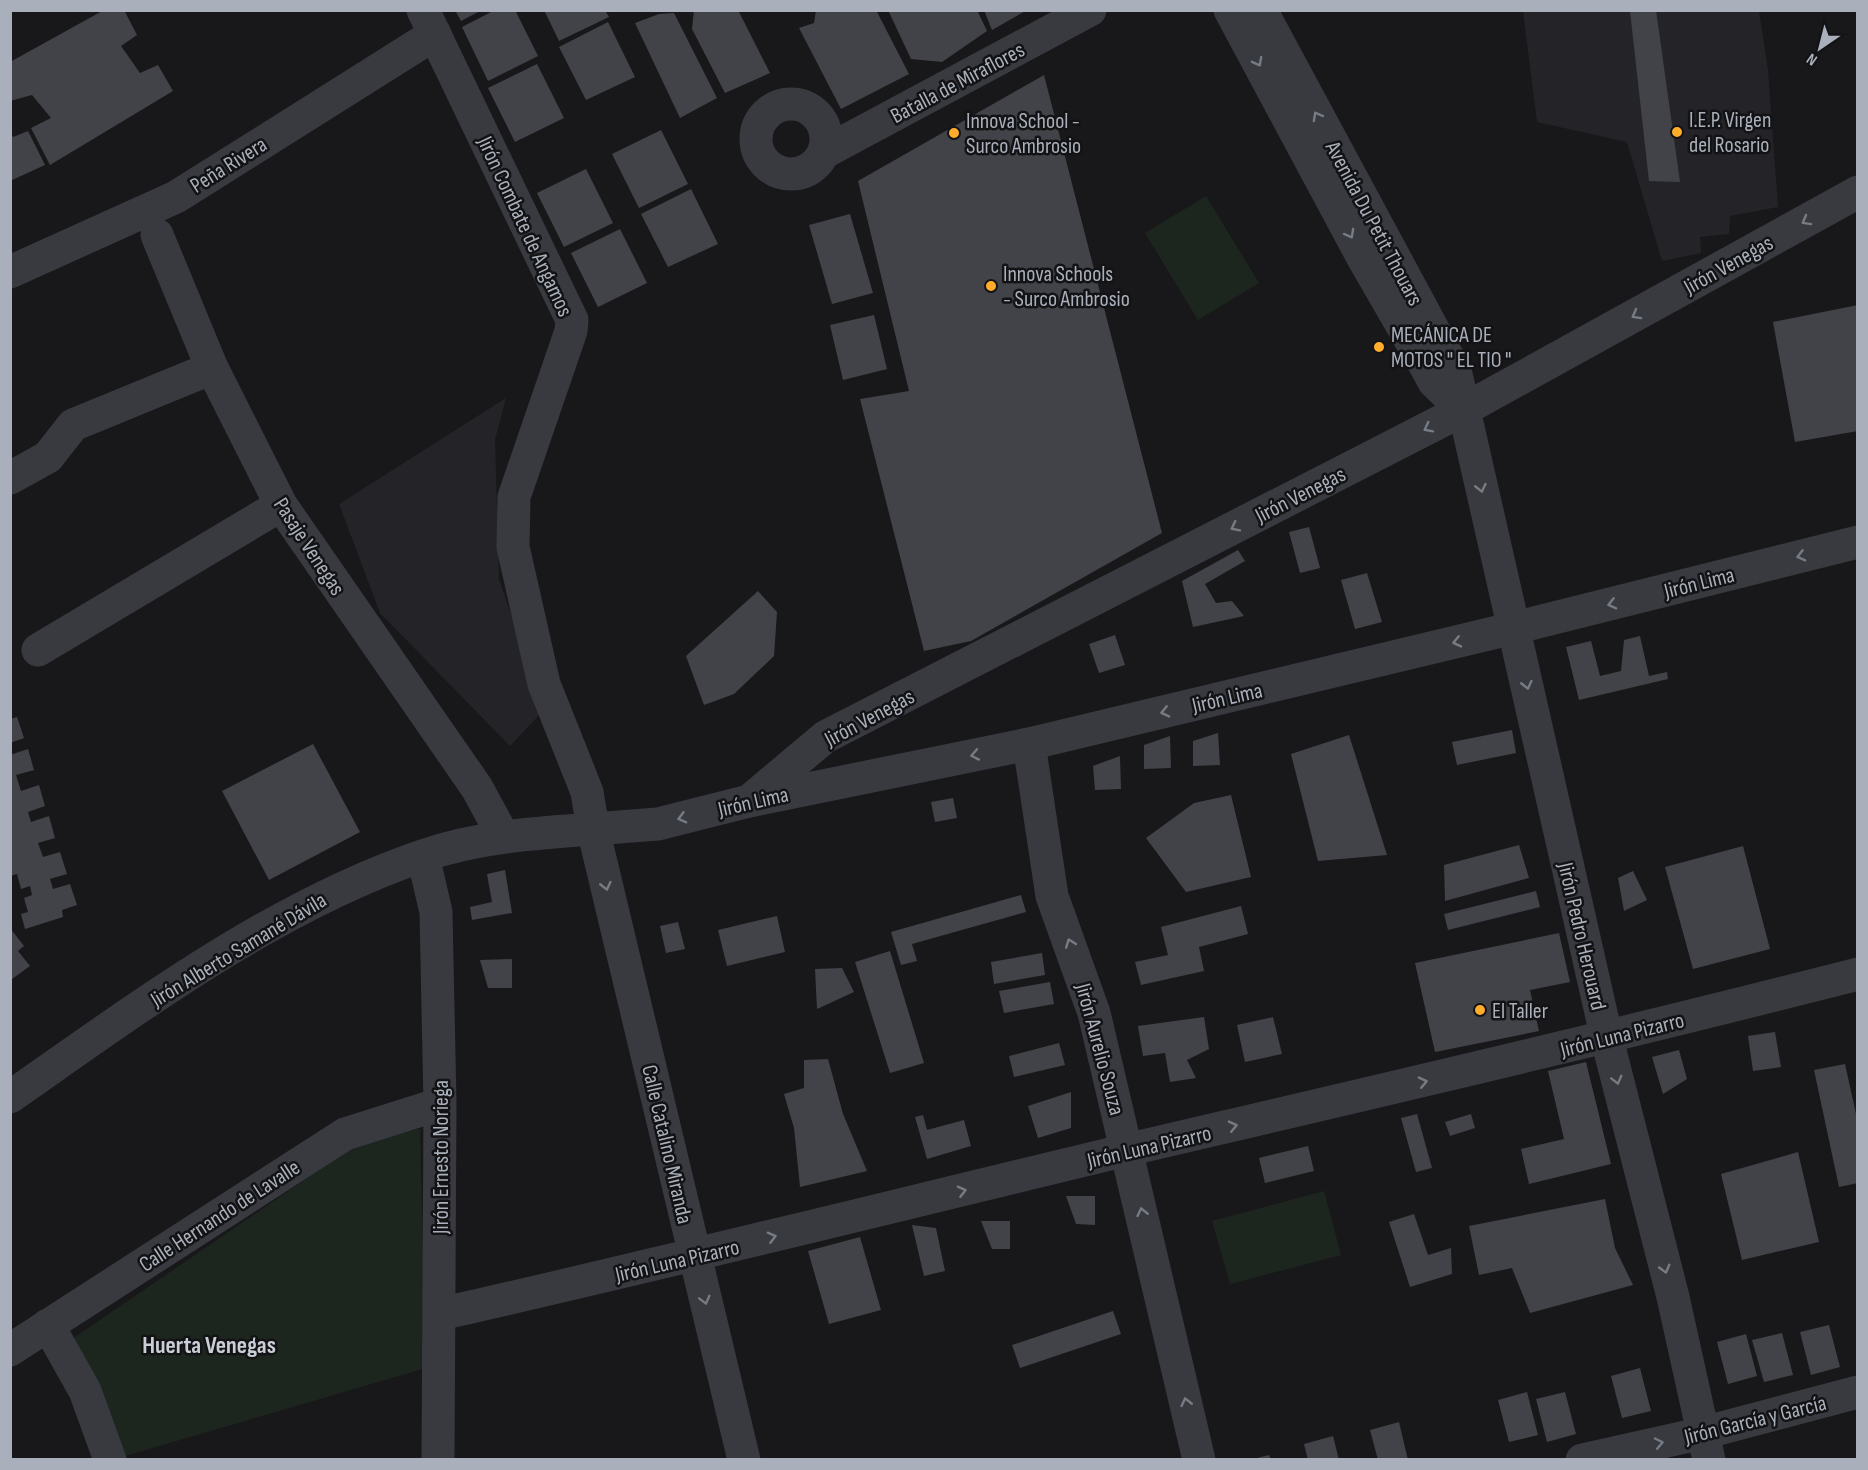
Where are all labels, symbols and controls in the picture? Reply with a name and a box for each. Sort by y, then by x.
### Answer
north arrow [1790,18,1850,78]
street label: Batalla de Miraflores [886,37,1030,130]
text: N [1803,49,1821,69]
one-way arrow [1251,56,1262,67]
place label: I.E.P. Virgen del Rosario [1689,107,1771,159]
place label: Innova School - Surco Ambrosio [966,108,1081,160]
one-way arrow [1313,112,1324,122]
marker: I.E.P. Virgen del Rosario [1670,125,1684,139]
marker: Innova School - Surco Ambrosio [947,126,961,140]
street label: Peña Rivera [185,131,272,199]
street label: Jirón Combate de Angamos [471,131,578,321]
street label: Avenida Du Petit Thouars [1318,136,1428,311]
one-way arrow [1802,214,1812,225]
one-way arrow [1343,228,1354,238]
street label: Jirón Venegas [1679,230,1778,301]
place label: Innova Schools - Surco Ambrosio [1003,261,1130,313]
marker: Innova Schools - Surco Ambrosio [984,279,998,293]
one-way arrow [1631,308,1642,319]
place label: MECÁNICA DE MOTOS " EL TIO " [1391,322,1512,374]
marker: MECÁNICA DE MOTOS " EL TIO " [1372,340,1386,354]
one-way arrow [1423,421,1434,433]
street label: Jirón Venegas [1250,461,1350,530]
one-way arrow [1473,483,1486,493]
street label: Pasaje Venegas [267,493,350,601]
one-way arrow [1231,520,1242,531]
one-way arrow [1796,549,1806,562]
street label: Jirón Lima [1660,562,1737,605]
one-way arrow [1607,596,1617,609]
one-way arrow [1452,634,1462,647]
street label: Jirón Lima [1189,677,1265,720]
one-way arrow [1520,680,1533,690]
street label: Jirón Venegas [819,683,919,754]
one-way arrow [1161,704,1171,717]
one-way arrow [971,748,981,761]
street label: Jirón Lima [715,781,791,824]
one-way arrow [677,811,688,823]
street label: Jirón Pedro Herouard [1551,859,1612,1013]
one-way arrow [599,881,612,891]
street label: Jirón Alberto Samané Dávila [145,887,332,1014]
one-way arrow [1064,939,1077,949]
street label: Jirón Aurelio Souza [1069,980,1130,1118]
place label: El Taller [1492,998,1548,1025]
marker: El Taller [1473,1003,1487,1017]
street label: Jirón Luna Pizarro [1557,1007,1687,1064]
street label: Calle Catalino Miranda [635,1062,698,1227]
one-way arrow [1609,1075,1622,1085]
one-way arrow [1418,1076,1428,1089]
street label: Jirón Ernesto Noriega [428,1080,455,1235]
street label: Jirón Luna Pizarro [1084,1120,1214,1175]
one-way arrow [1228,1120,1238,1133]
street label: Calle Hernando de Lavalle [134,1154,305,1278]
one-way arrow [956,1185,966,1198]
one-way arrow [1137,1208,1150,1218]
one-way arrow [767,1232,777,1245]
street label: Jirón Luna Pizarro [612,1234,742,1289]
one-way arrow [1658,1264,1671,1274]
one-way arrow [698,1295,711,1305]
district label: Huerta Venegas [142,1331,276,1360]
street label: Jirón García y García [1681,1390,1829,1451]
one-way arrow [1180,1398,1193,1408]
one-way arrow [1654,1437,1664,1450]

